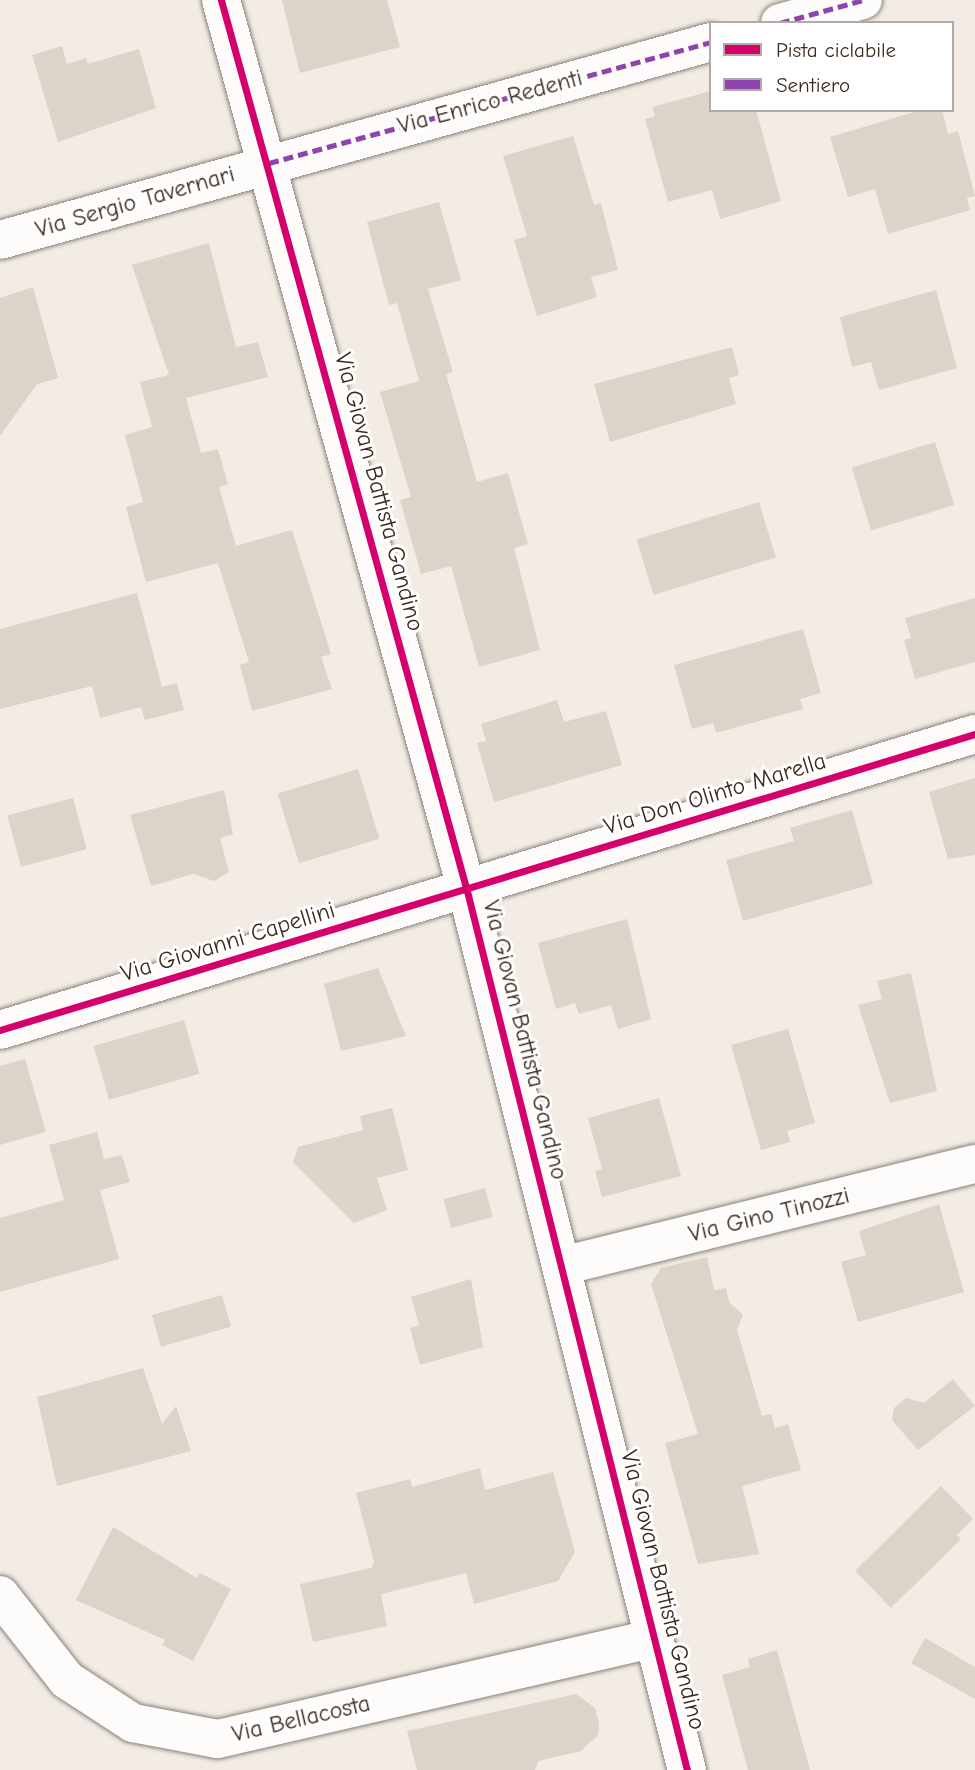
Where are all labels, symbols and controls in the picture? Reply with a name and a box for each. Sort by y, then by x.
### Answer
legend [709,21,954,112]
text: Pista ciclabile [776,38,896,62]
street label: Via Enrico Redenti [394,63,586,141]
text: Sentiero [776,73,850,97]
street label: Via Sergio Tavernari [32,160,238,244]
street label: Via Giovan Battista Gandino [328,350,430,634]
street label: Via Don Olinto Marella [601,747,829,841]
street label: Via Giovanni Capellini [118,896,338,988]
street label: Via Giovan Battista Gandino [476,897,574,1183]
street label: Via Gino Tinozzi [686,1181,852,1249]
street label: Via Giovan Battista Gandino [614,1447,712,1733]
street label: Via Bellacosta [229,1689,373,1749]

